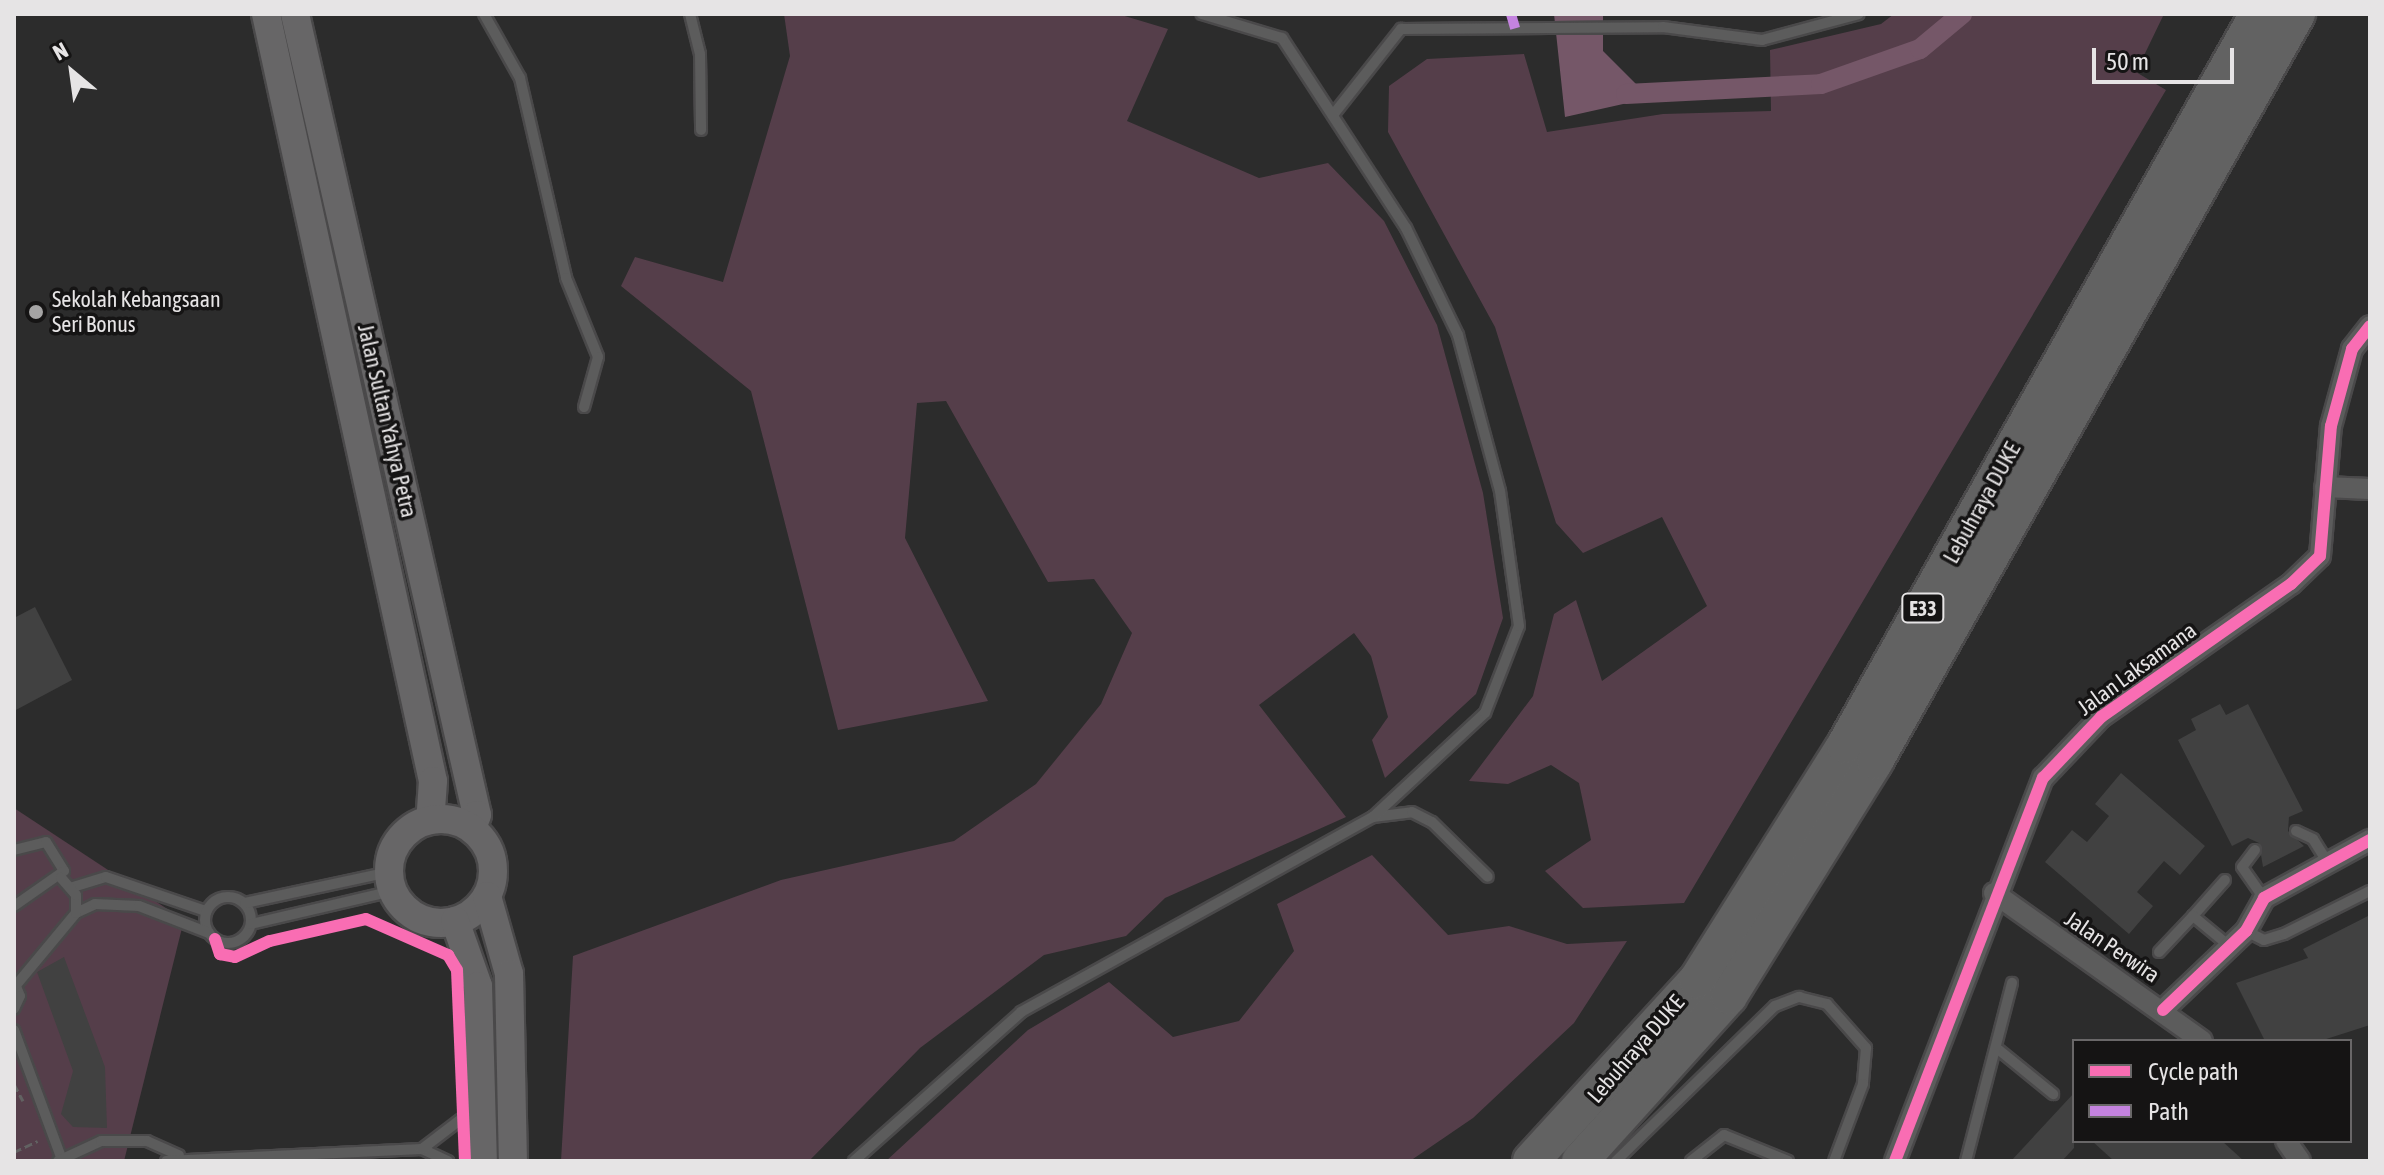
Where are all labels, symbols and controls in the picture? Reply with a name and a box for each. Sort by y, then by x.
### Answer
north arrow [32,32,112,112]
scale bar [2096,32,2238,82]
text: N [48,36,72,66]
text: 50 m [2106,48,2149,75]
place label: Sekolah Kebangsaan Seri Bonus [52,286,221,338]
marker: Sekolah Kebangsaan Seri Bonus [27,303,45,321]
street label: Jalan Sultan Yahya Petra [352,322,422,520]
street label: Lebuhraya DUKE [1938,438,2026,568]
road number: E33 [1901,592,1945,624]
street label: Jalan Laksamana [2072,617,2202,721]
street label: Jalan Perwira [2060,906,2164,988]
street label: Lebuhraya DUKE [1582,990,1690,1108]
legend [2072,1039,2352,1143]
text: Cycle path [2148,1058,2239,1085]
text: Path [2148,1098,2189,1125]

